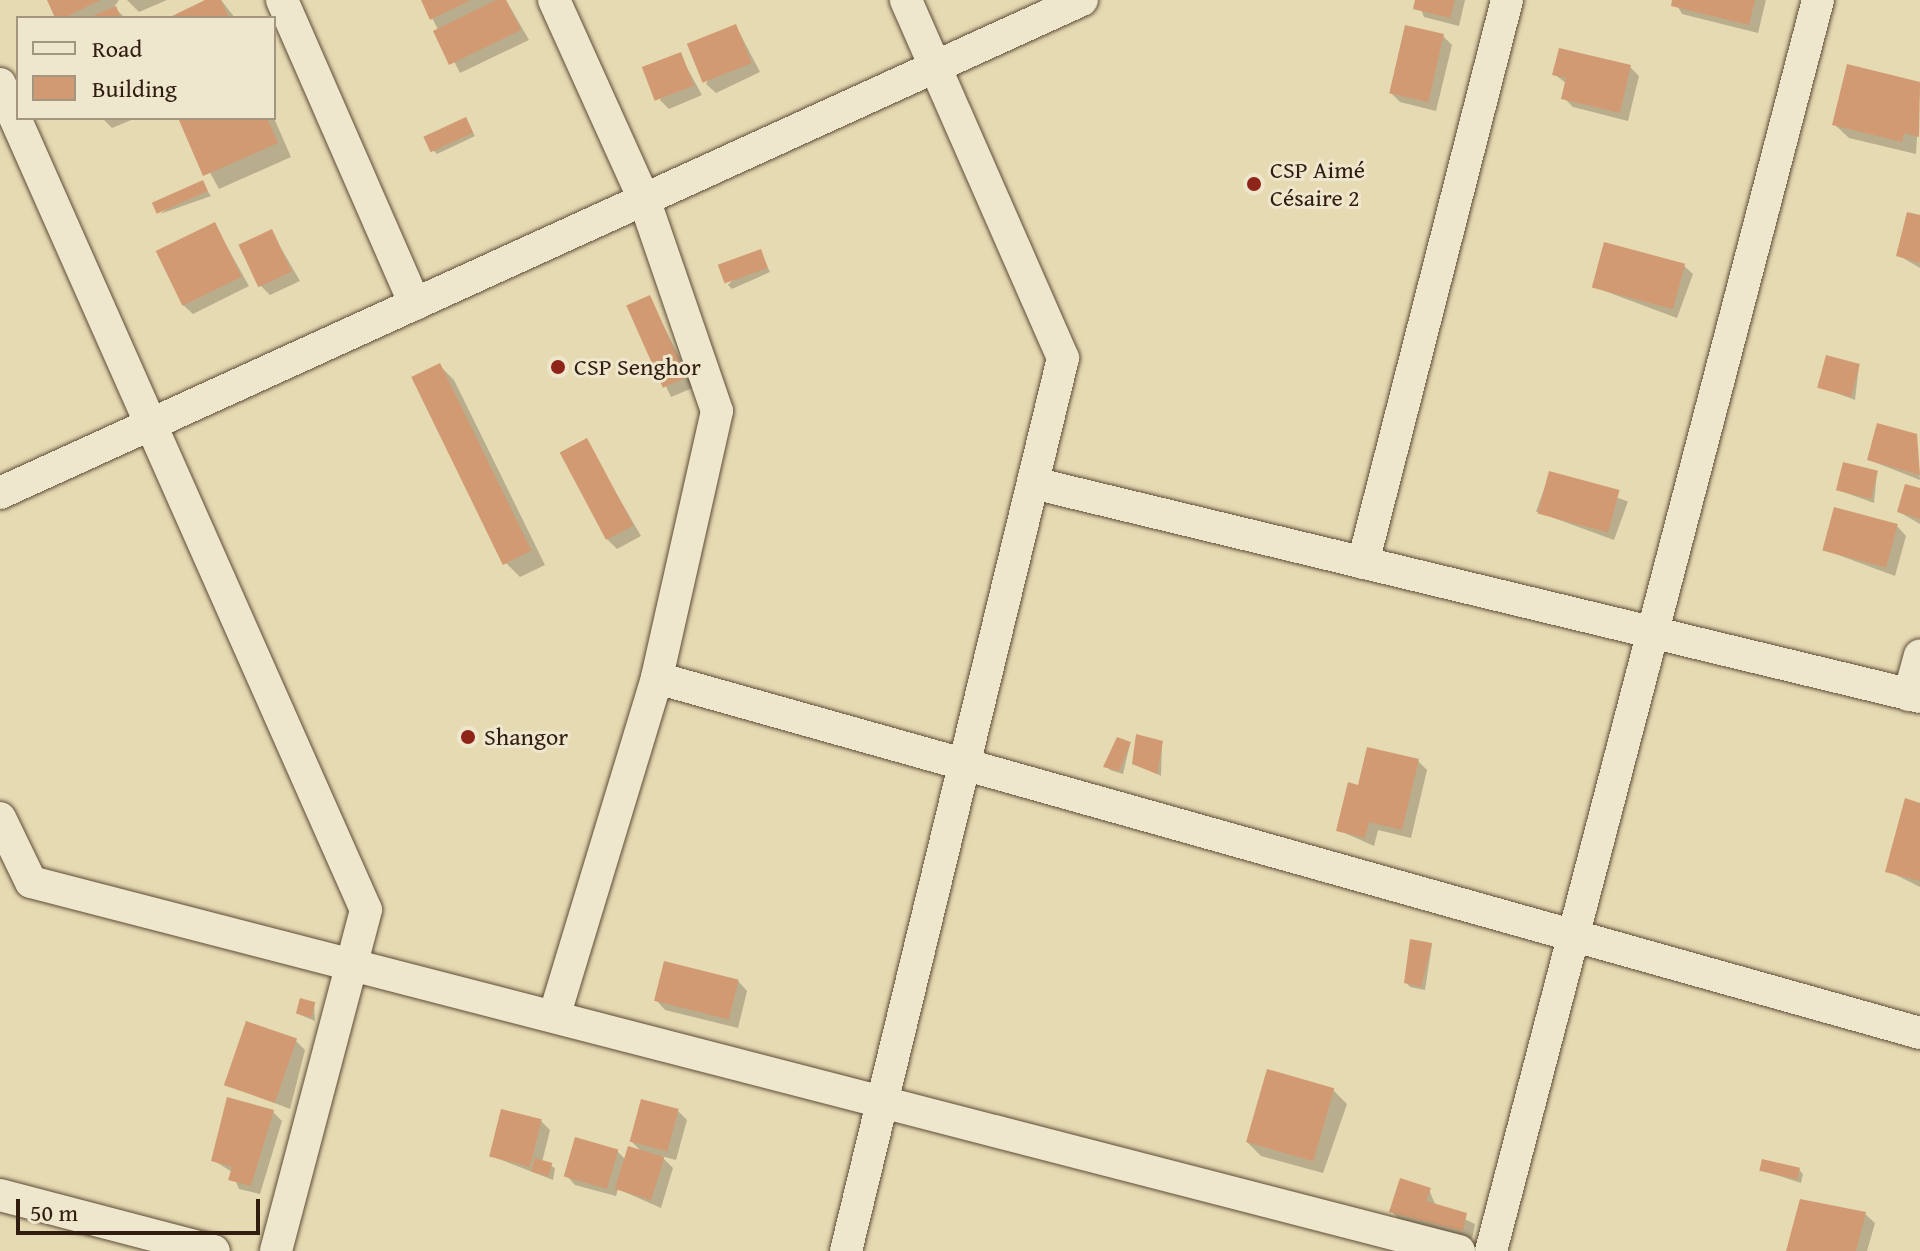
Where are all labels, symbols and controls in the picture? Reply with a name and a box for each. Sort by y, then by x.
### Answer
legend [16,16,276,120]
text: Road [92,31,142,66]
text: Building [92,71,177,106]
place label: CSP Aimé Césaire 2 [1270,156,1365,212]
marker: CSP Aimé Césaire 2 [1245,175,1263,193]
place label: CSP Senghor [574,353,701,381]
marker: CSP Senghor [549,358,567,376]
place label: Shangor [484,723,568,751]
marker: Shangor [459,728,477,746]
scale bar [20,1183,264,1233]
text: 50 m [30,1195,78,1230]

